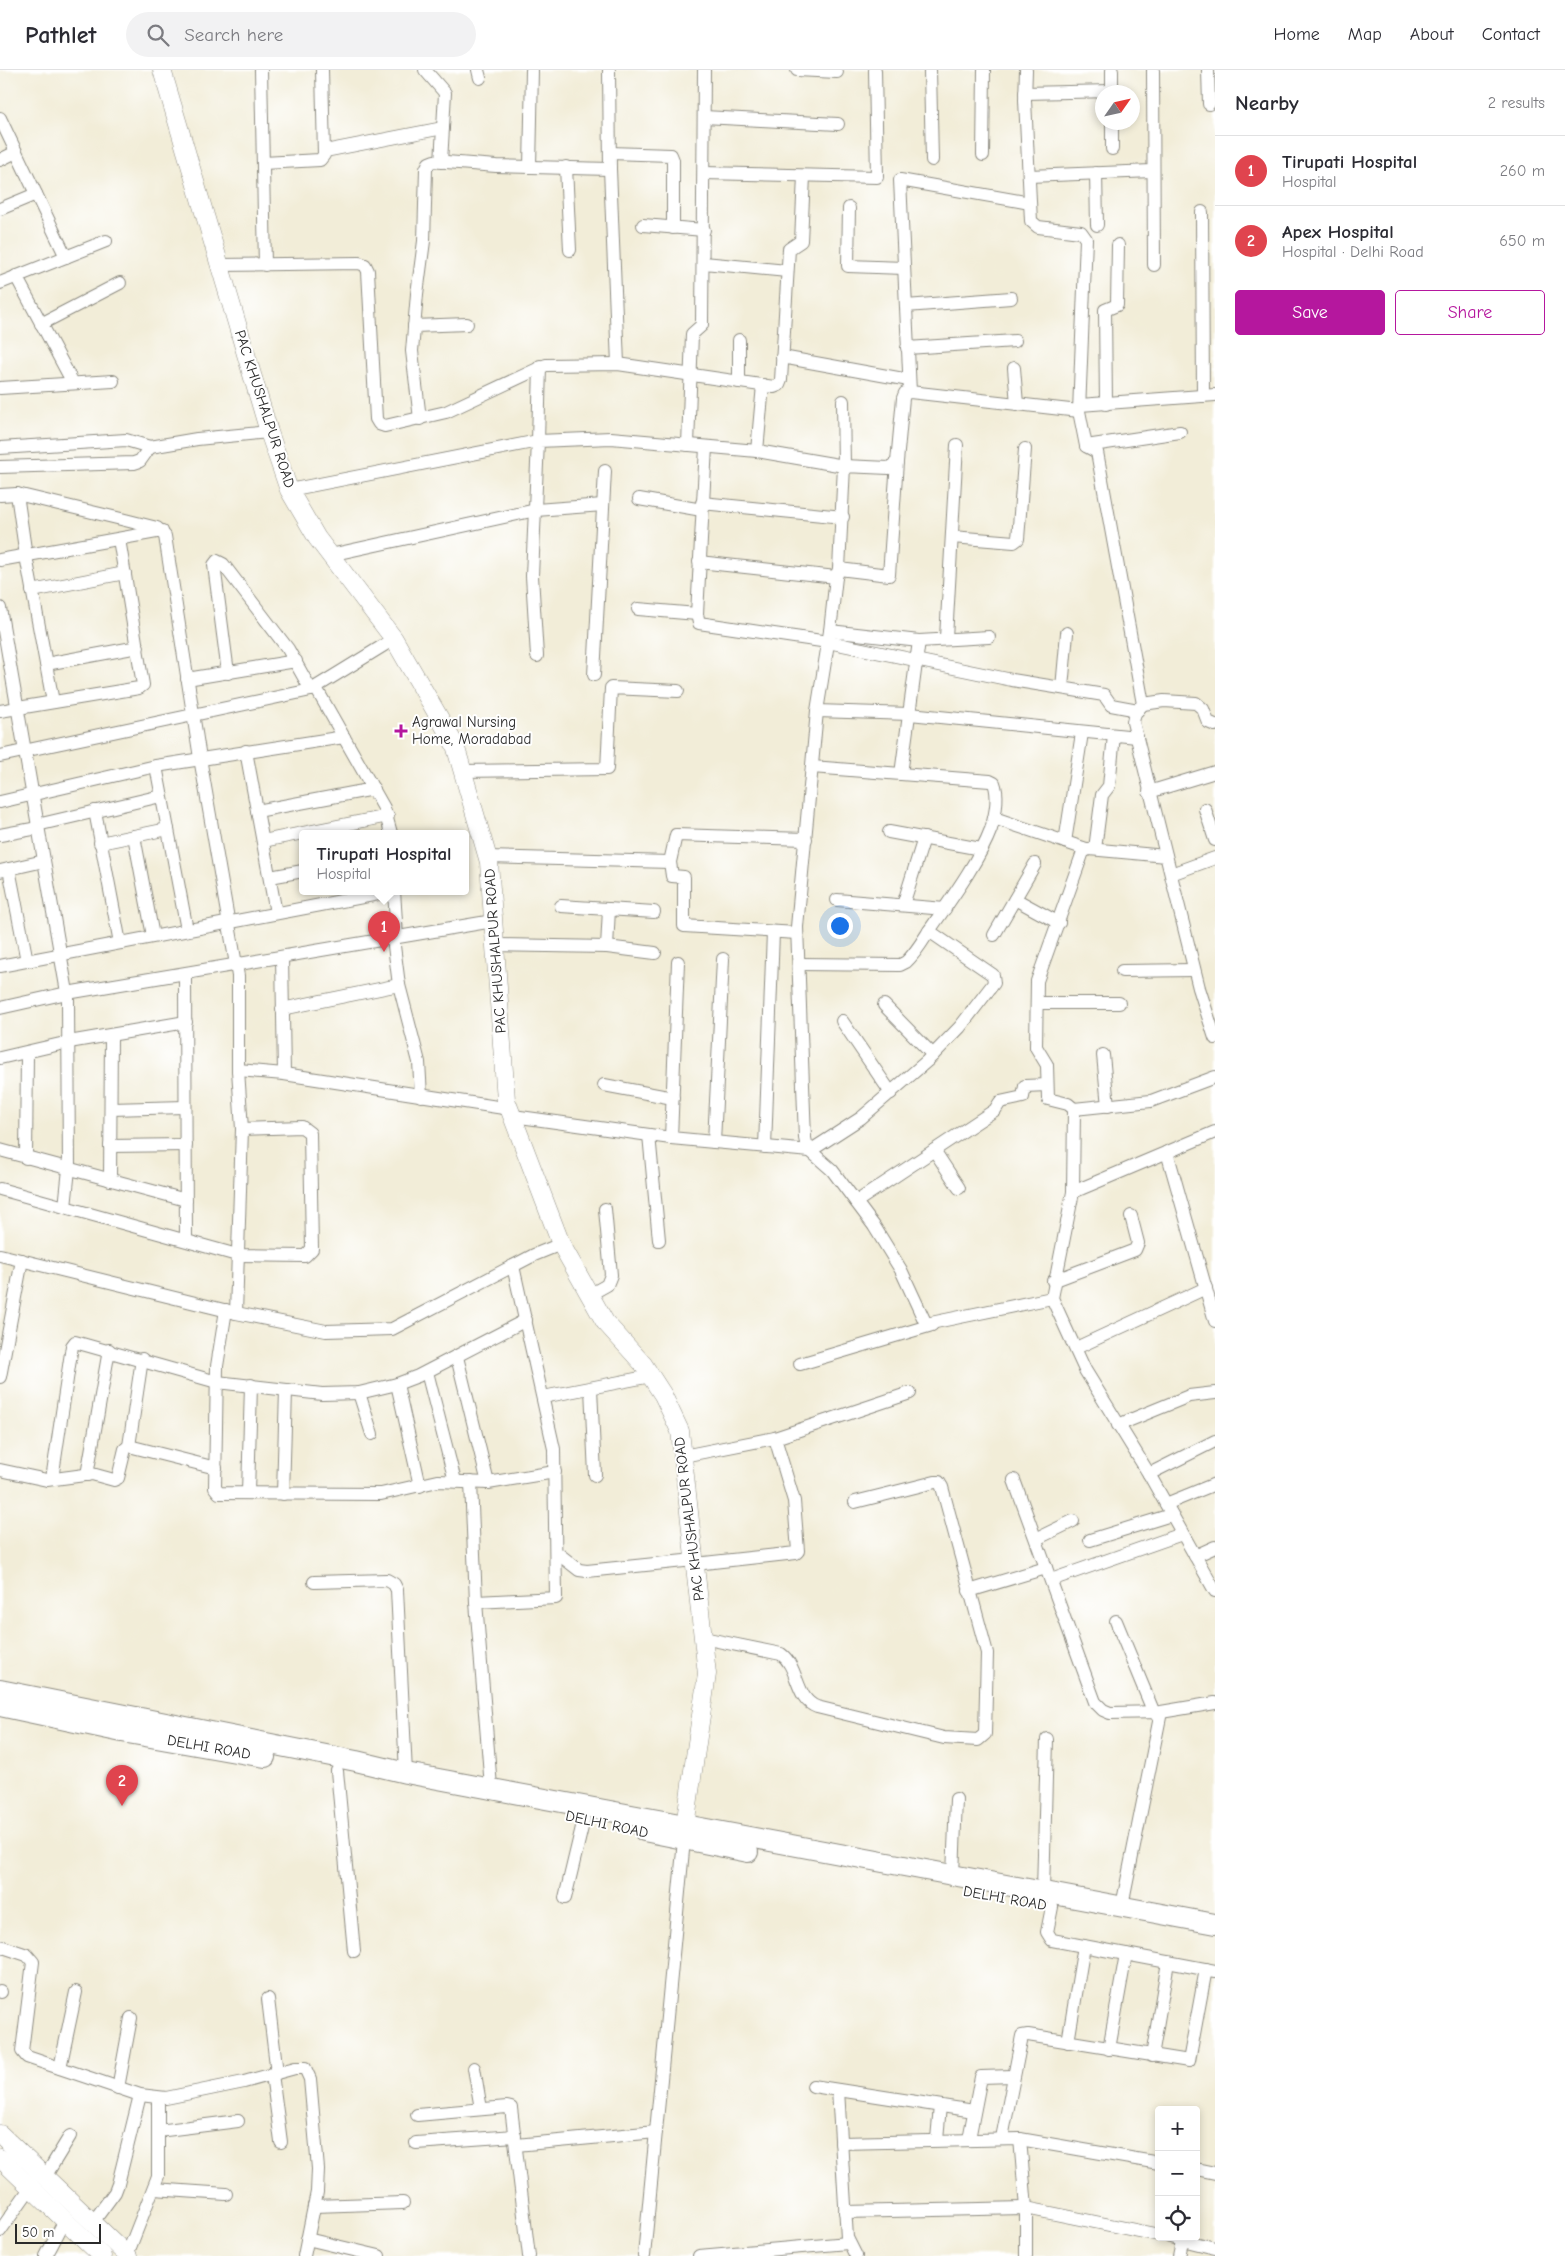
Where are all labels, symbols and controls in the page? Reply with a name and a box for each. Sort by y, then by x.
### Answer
search box [126,12,476,57]
text: Pathlet [25,21,96,49]
icon: search [144,21,172,49]
text: Search here [184,24,283,46]
text: Home [1273,24,1320,45]
text: Map [1348,24,1382,45]
text: About [1410,24,1454,45]
text: Contact [1482,24,1540,45]
north arrow [1095,85,1140,130]
text: Nearby [1235,91,1299,115]
text: 2 results [1488,94,1545,112]
text: Tirupati Hospital [1282,151,1417,173]
text: 1 [1248,162,1254,180]
text: 260 m [1500,162,1545,180]
text: Hospital [1282,173,1337,191]
text: Apex Hospital [1282,221,1394,243]
text: 2 [1247,232,1255,250]
text: 650 m [1499,232,1545,250]
text: Hospital · Delhi Road [1282,243,1424,261]
button: Save [1235,290,1385,335]
button: Share [1395,290,1545,335]
street label: PAC KHUSHALPUR ROAD [231,328,299,490]
place label: Agrawal Nursing Home, Moradabad [412,713,532,748]
marker: Agrawal Nursing Home, Moradabad [394,724,408,738]
popup [299,830,469,895]
text: Tirupati Hospital [316,843,452,865]
text: Hospital [316,865,371,883]
street label: PAC KHUSHALPUR ROAD [480,868,510,1034]
pin: 1 [368,911,400,952]
your location [827,913,853,939]
street label: PAC KHUSHALPUR ROAD [670,1436,708,1602]
street label: DELHI ROAD [166,1731,252,1763]
pin: 2 [106,1765,138,1806]
street label: DELHI ROAD [564,1806,650,1842]
street label: DELHI ROAD [962,1882,1048,1914]
map controls [1155,2106,1200,2241]
button: + [1155,2106,1200,2151]
button: − [1155,2151,1200,2196]
button: locate [1155,2196,1200,2241]
scale bar [15,2221,101,2244]
text: 50 m [22,2224,54,2241]

